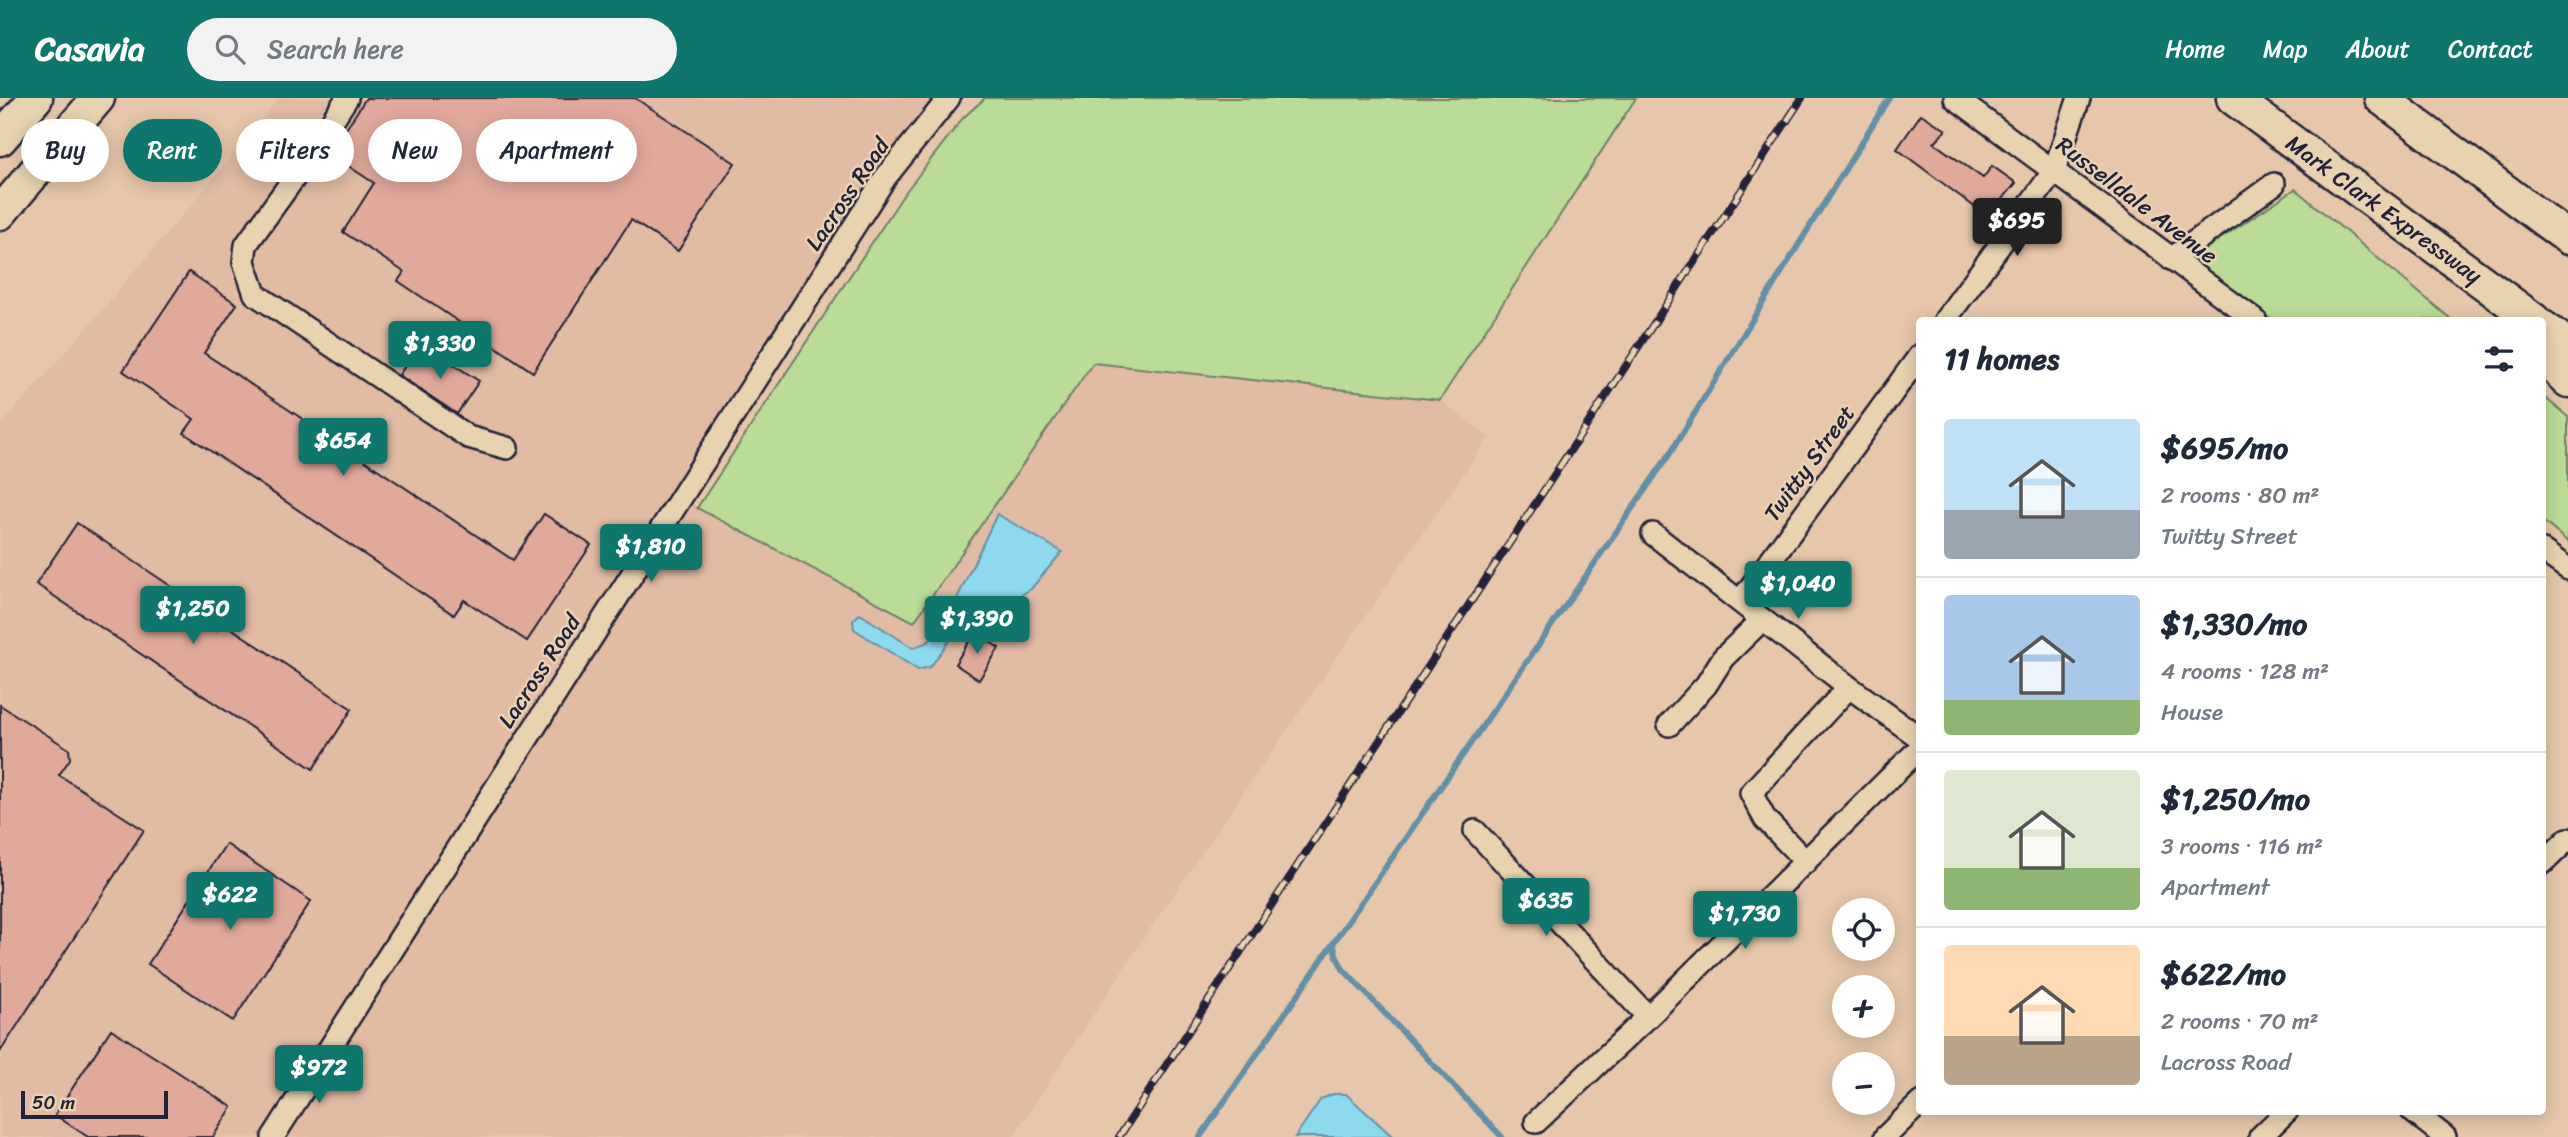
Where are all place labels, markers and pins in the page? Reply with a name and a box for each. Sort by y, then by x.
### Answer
pin: $695 [1976,198,2058,258]
pin: $1,330 [383,322,497,381]
pin: $654 [302,418,384,478]
pin: $1,810 [594,524,708,584]
pin: $1,040 [1741,561,1855,621]
pin: $1,250 [136,587,250,646]
pin: $1,390 [920,596,1034,656]
pin: $622 [189,872,271,932]
pin: $635 [1505,878,1587,938]
pin: $1,730 [1688,892,1802,951]
pin: $972 [278,1046,360,1105]

